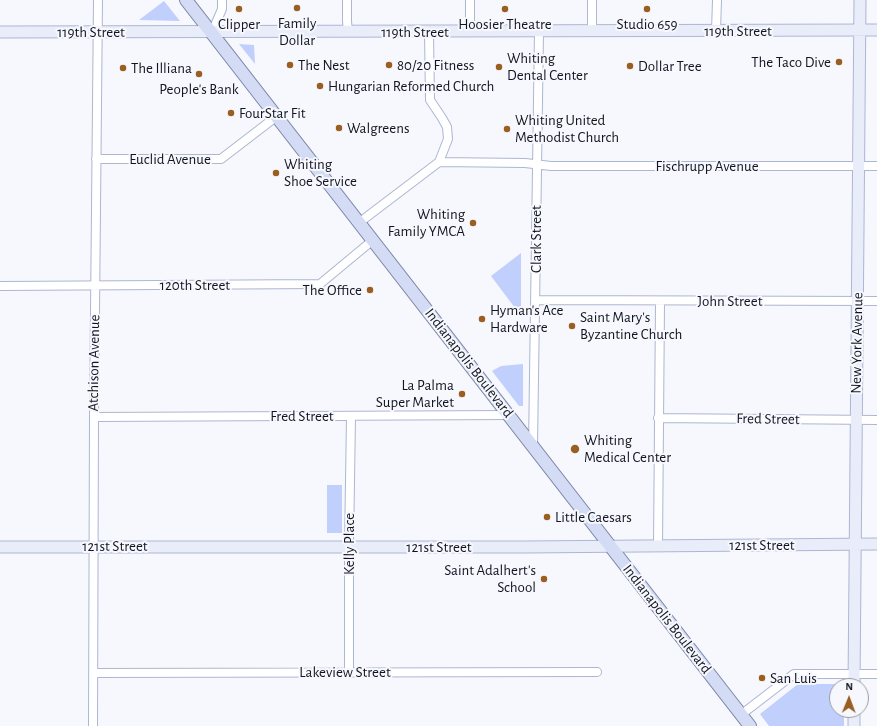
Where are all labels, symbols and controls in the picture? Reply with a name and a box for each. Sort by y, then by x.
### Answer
marker: Family Dollar [292,3,302,13]
marker: Clipper [234,4,244,14]
marker: Hoosier Theatre [500,4,510,14]
marker: Studio 659 [642,4,652,14]
place label: Family Dollar [278,14,316,49]
place label: Clipper [218,15,260,33]
place label: Hoosier Theatre [458,15,552,33]
place label: Studio 659 [616,15,678,33]
street label: 119th Street [704,22,772,40]
street label: 119th Street [57,23,125,41]
street label: 119th Street [381,23,449,41]
place label: Whiting Dental Center [507,49,588,84]
place label: The Taco Dive [751,53,831,71]
place label: The Nest [298,56,350,74]
place label: 80/20 Fitness [397,56,474,74]
place label: Dollar Tree [638,57,702,75]
marker: The Taco Dive [834,57,844,67]
place label: The Illiana [131,59,192,77]
marker: The Nest [285,60,295,70]
marker: 80/20 Fitness [384,60,394,70]
marker: Dollar Tree [625,61,635,71]
marker: Whiting Dental Center [494,62,504,72]
marker: The Illiana [118,63,128,73]
marker: People's Bank [194,69,204,79]
place label: Hungarian Reformed Church [328,77,494,95]
place label: People's Bank [159,80,239,98]
marker: Hungarian Reformed Church [315,81,325,91]
place label: FourStar Fit [239,104,306,122]
marker: FourStar Fit [226,108,236,118]
place label: Whiting United Methodist Church [515,111,619,146]
place label: Walgreens [347,119,409,137]
marker: Walgreens [334,123,344,133]
marker: Whiting United Methodist Church [502,124,512,134]
street label: Euclid Avenue [129,150,211,168]
place label: Whiting Shoe Service [284,155,357,190]
street label: Fischrupp Avenue [655,157,759,175]
marker: Whiting Shoe Service [271,168,281,178]
place label: Whiting Family YMCA [388,205,465,240]
street label: Clark Street [527,205,545,273]
marker: Whiting Family YMCA [468,218,478,228]
street label: 120th Street [160,276,230,294]
place label: The Office [303,281,362,299]
marker: The Office [365,285,375,295]
street label: John Street [698,292,762,310]
street label: New York Avenue [847,292,867,394]
place label: Hyman's Ace Hardware [490,301,563,336]
street label: Indianapolis Boulevard [421,305,517,421]
place label: Saint Mary's Byzantine Church [580,308,682,343]
street label: Atchison Avenue [84,314,104,412]
marker: Hyman's Ace Hardware [477,314,487,324]
marker: Saint Mary's Byzantine Church [567,321,577,331]
place label: La Palma Super Market [376,376,454,411]
marker: La Palma Super Market [457,389,467,399]
street label: Fred Street [270,407,334,425]
street label: Fred Street [736,409,800,429]
place label: Whiting Medical Center [584,431,671,466]
marker: Whiting Medical Center [569,443,581,455]
place label: Little Caesars [555,508,632,526]
marker: Little Caesars [542,512,552,522]
street label: Kelly Place [340,513,358,575]
street label: 121st Street [729,536,795,554]
street label: 121st Street [82,537,148,555]
street label: 121st Street [406,538,472,556]
place label: Saint Adalhert's School [444,561,536,596]
street label: Indianapolis Boulevard [619,561,715,677]
marker: Saint Adalhert's School [539,574,549,584]
street label: Lakeview Street [299,663,391,681]
place label: San Luis [770,669,817,687]
marker: San Luis [757,673,767,683]
north arrow [829,678,869,718]
text: N [845,681,853,692]

